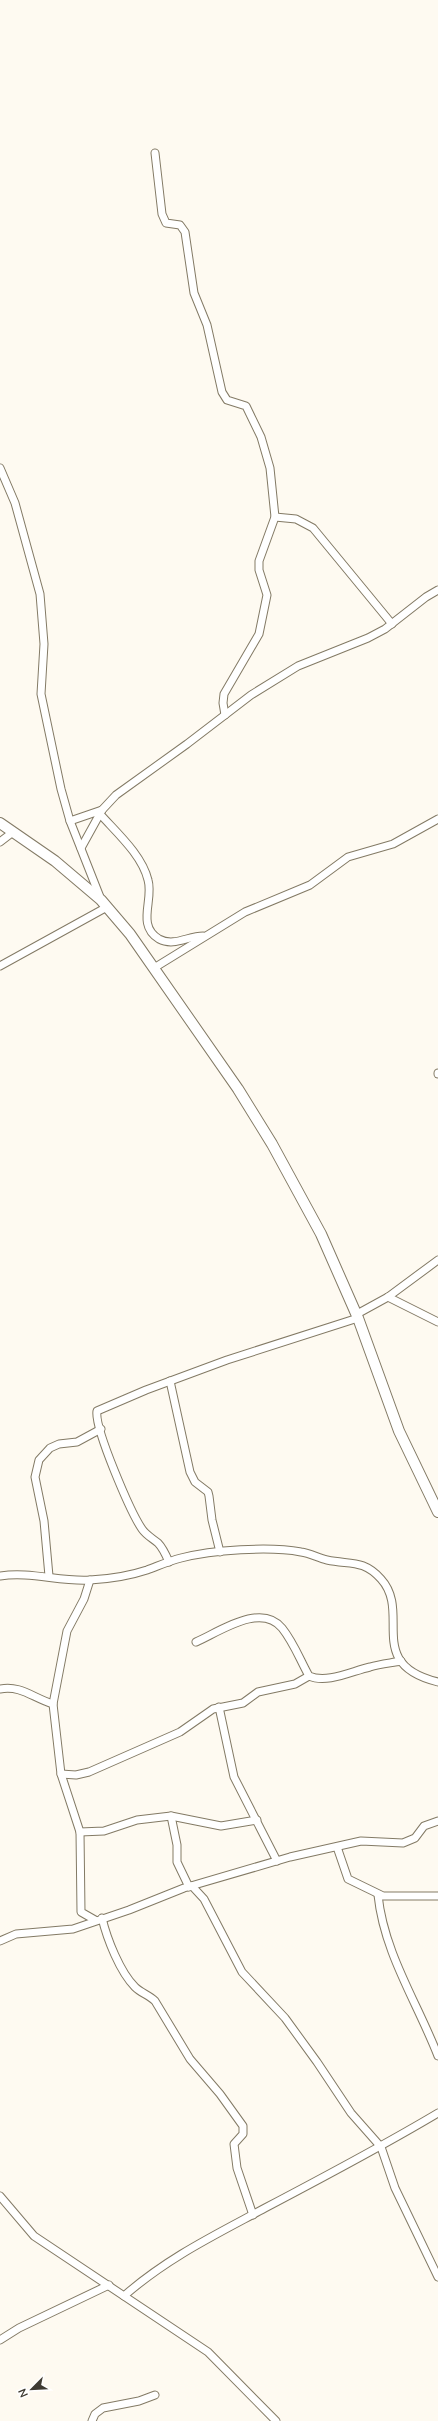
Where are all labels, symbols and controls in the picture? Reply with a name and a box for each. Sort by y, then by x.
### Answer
north arrow [12,2369,52,2409]
text: N [15,2386,31,2400]

